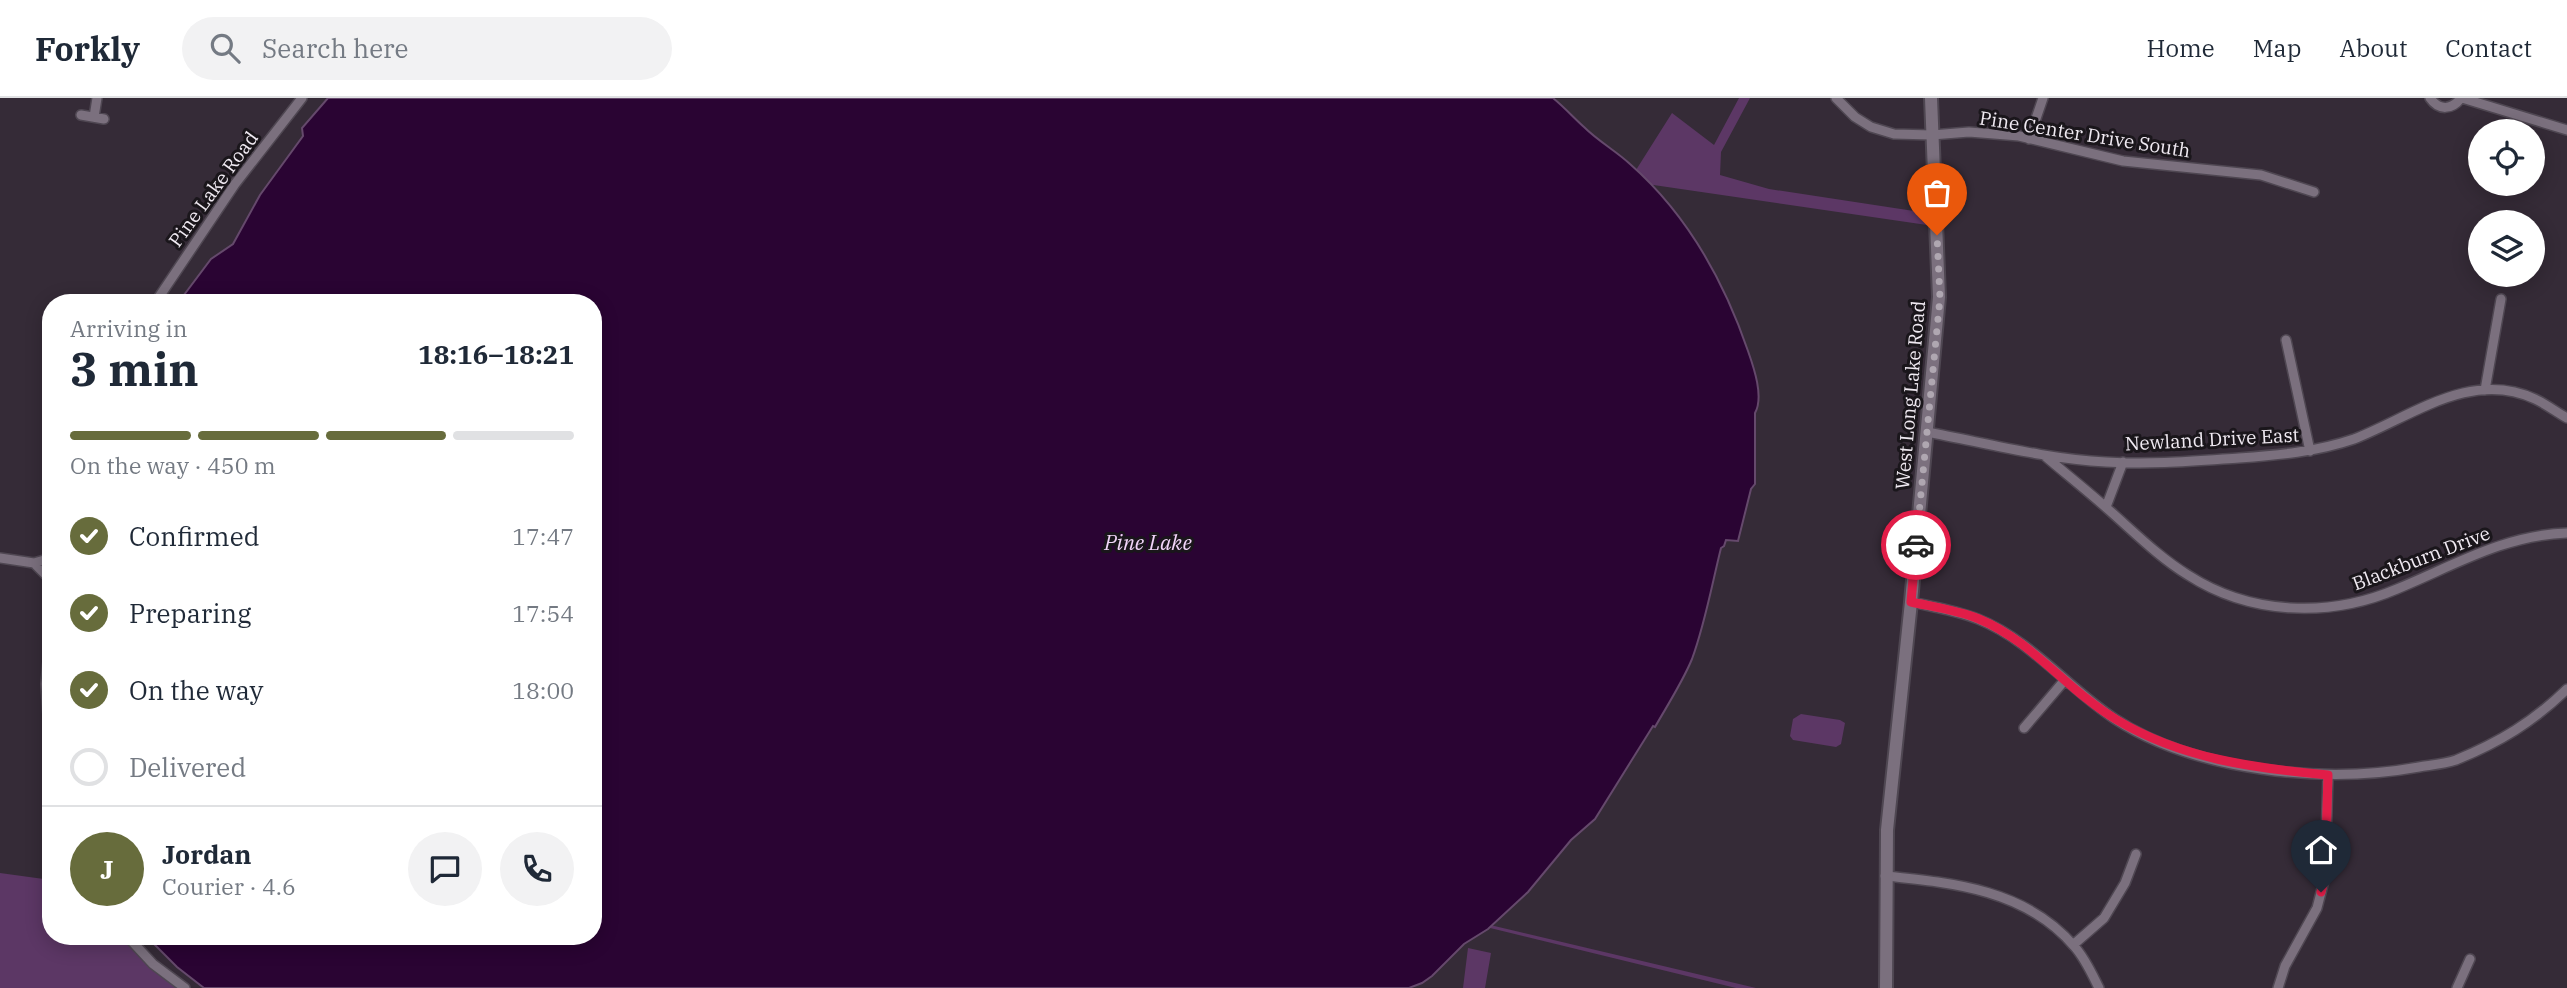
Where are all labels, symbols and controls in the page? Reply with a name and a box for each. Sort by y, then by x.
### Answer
search box [182,17,672,80]
text: Forkly [35,27,140,70]
icon: search [206,29,244,67]
text: Search here [262,31,409,65]
text: Home [2147,32,2215,64]
text: Map [2253,32,2301,64]
text: About [2339,32,2407,64]
text: Contact [2445,32,2532,64]
street label: Pine Center Drive South [1978,105,2192,163]
map controls [2468,119,2545,287]
button: locate [2468,119,2545,196]
street label: Pine Lake Road [163,127,263,251]
pin [1907,163,1967,235]
icon: bag [1918,174,1956,212]
button: layers [2468,210,2545,287]
street label: West Long Lake Road [1890,300,1930,490]
text: Arriving in [70,313,187,343]
text: 18:16–18:21 [418,337,574,371]
text: 3 min [70,339,199,399]
street label: Newland Drive East [2124,422,2300,456]
text: On the way · 450 m [70,450,276,480]
courier [1881,510,1951,580]
icon: check [70,517,108,555]
text: Confirmed [129,519,260,553]
text: 17:47 [512,521,574,551]
street label: Blackburn Drive [2349,521,2493,595]
icon: car [1897,526,1935,564]
water label: Pine Lake [1103,528,1192,556]
icon: check [70,594,108,632]
text: Preparing [129,596,251,630]
text: 17:54 [512,598,574,628]
icon: check [70,671,108,709]
text: On the way [129,673,263,707]
text: 18:00 [512,675,574,705]
text: Delivered [129,750,246,784]
pin [2291,820,2351,892]
icon: home [2302,831,2340,869]
button: chat [408,832,482,906]
button: phone [500,832,574,906]
text: Jordan [162,837,252,871]
text: J [100,852,114,886]
text: Courier · 4.6 [162,871,296,901]

